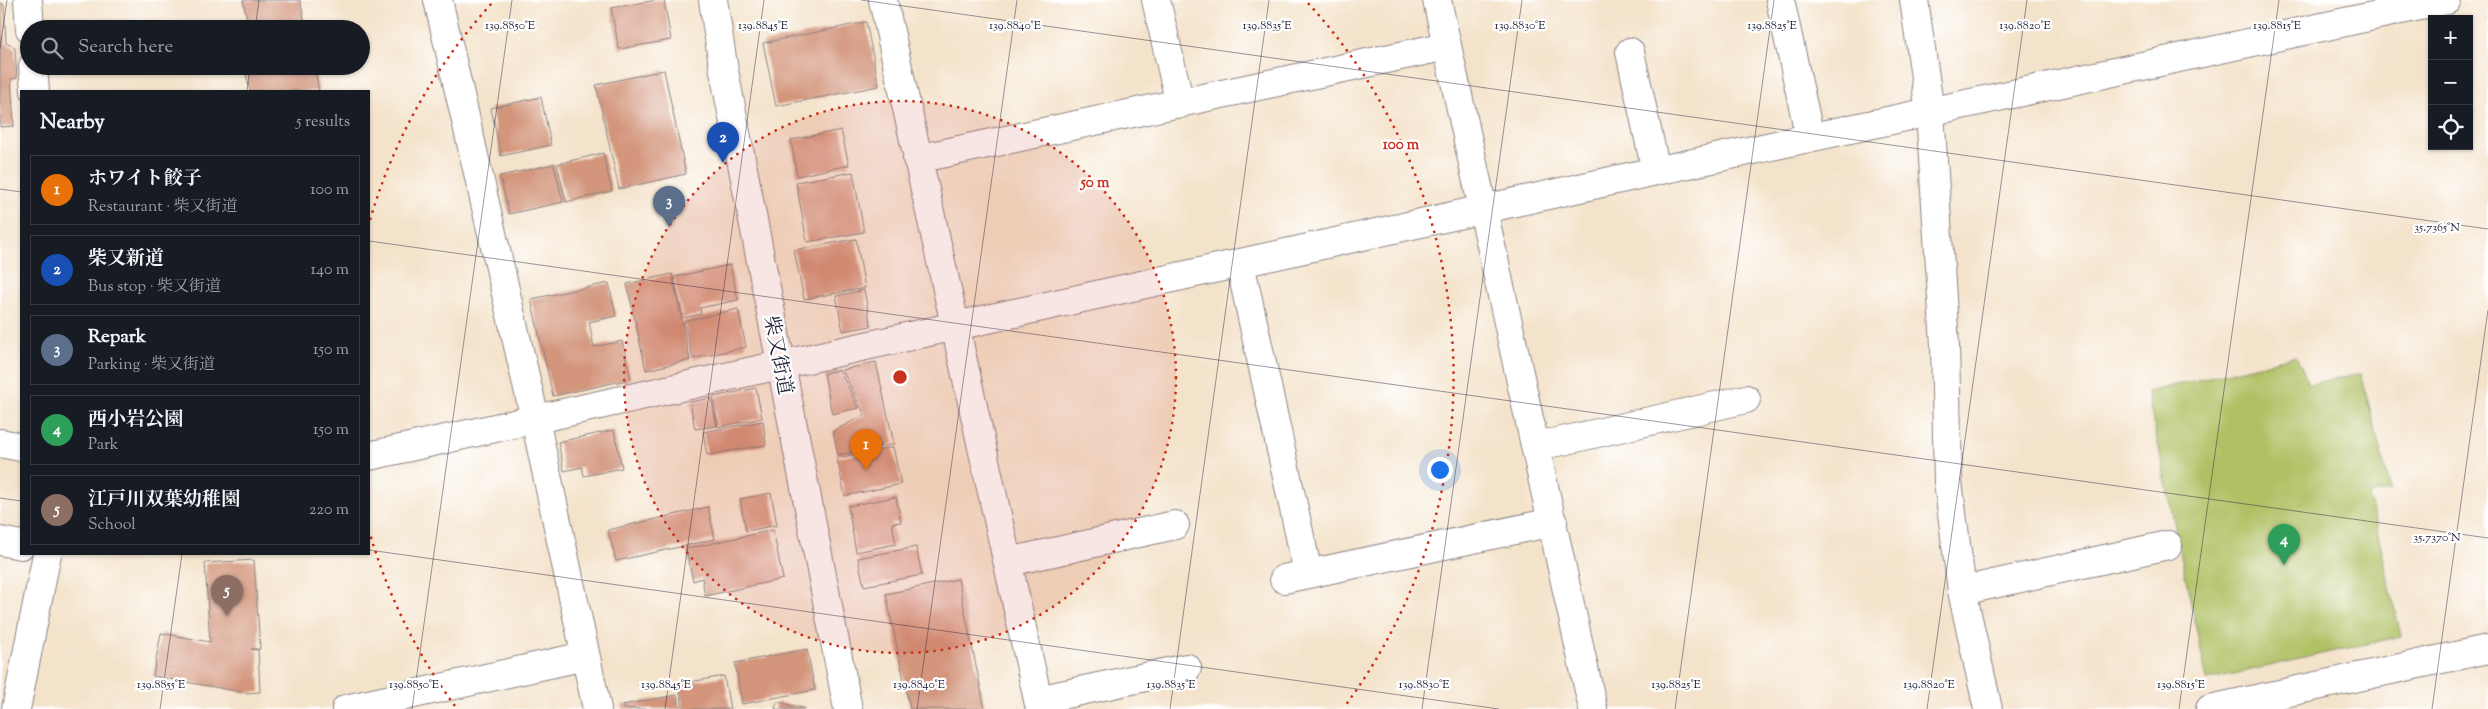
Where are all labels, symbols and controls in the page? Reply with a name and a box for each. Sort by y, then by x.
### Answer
map controls [2428,15,2473,150]
button: + [2428,15,2473,60]
text: 139.8850°E [485,17,536,35]
text: 139.8845°E [738,17,789,35]
text: 139.8840°E [989,17,1042,35]
text: 139.8835°E [1243,17,1292,35]
text: 139.8830°E [1495,17,1546,35]
text: 139.8825°E [1747,17,1798,35]
text: 139.8820°E [1999,17,2052,35]
text: 139.8815°E [2253,17,2302,35]
search box [20,20,370,75]
icon: search [38,34,66,62]
text: Search here [78,34,173,61]
button: − [2428,60,2473,105]
button: locate [2428,105,2473,150]
text: Nearby [40,108,105,138]
text: 5 results [296,111,350,134]
pin: 2 [707,122,739,163]
text: 100 m [1383,135,1420,156]
text: ホワイト餃子 [88,166,201,193]
text: 50 m [1080,173,1110,194]
text: 1 [54,179,60,202]
text: 100 m [310,179,349,202]
pin: 3 [653,186,685,227]
text: Restaurant · 柴又街道 [88,196,238,219]
text: 35.7365°N [2414,219,2460,237]
text: 柴又新道 [88,246,164,273]
text: 2 [53,259,61,282]
text: 140 m [311,259,349,282]
text: Bus stop · 柴又街道 [88,276,221,299]
street label: 柴又街道 [755,313,798,398]
text: Repark [88,324,146,351]
text: 3 [54,339,60,362]
text: 150 m [313,339,349,362]
text: Parking · 柴又街道 [88,354,215,377]
centre of rings [891,368,909,386]
text: 西小岩公園 [88,407,183,434]
text: 4 [53,419,61,442]
text: 150 m [313,419,349,442]
pin: 1 [850,429,882,470]
text: Park [88,434,119,457]
your location [1427,457,1453,483]
text: 江戸川双葉幼稚園 [88,487,240,514]
text: 5 [54,499,60,522]
text: 220 m [309,499,349,522]
text: School [88,514,136,537]
pin: 4 [2268,524,2300,565]
text: 35.7370°N [2413,529,2461,547]
pin: 5 [211,575,243,616]
text: 139.8855°E [137,676,186,694]
text: 139.8850°E [389,676,440,694]
text: 139.8845°E [641,676,692,694]
text: 139.8840°E [893,676,946,694]
text: 139.8835°E [1147,676,1196,694]
text: 139.8830°E [1399,676,1450,694]
text: 139.8825°E [1651,676,1702,694]
text: 139.8820°E [1903,676,1956,694]
text: 139.8815°E [2157,676,2206,694]

